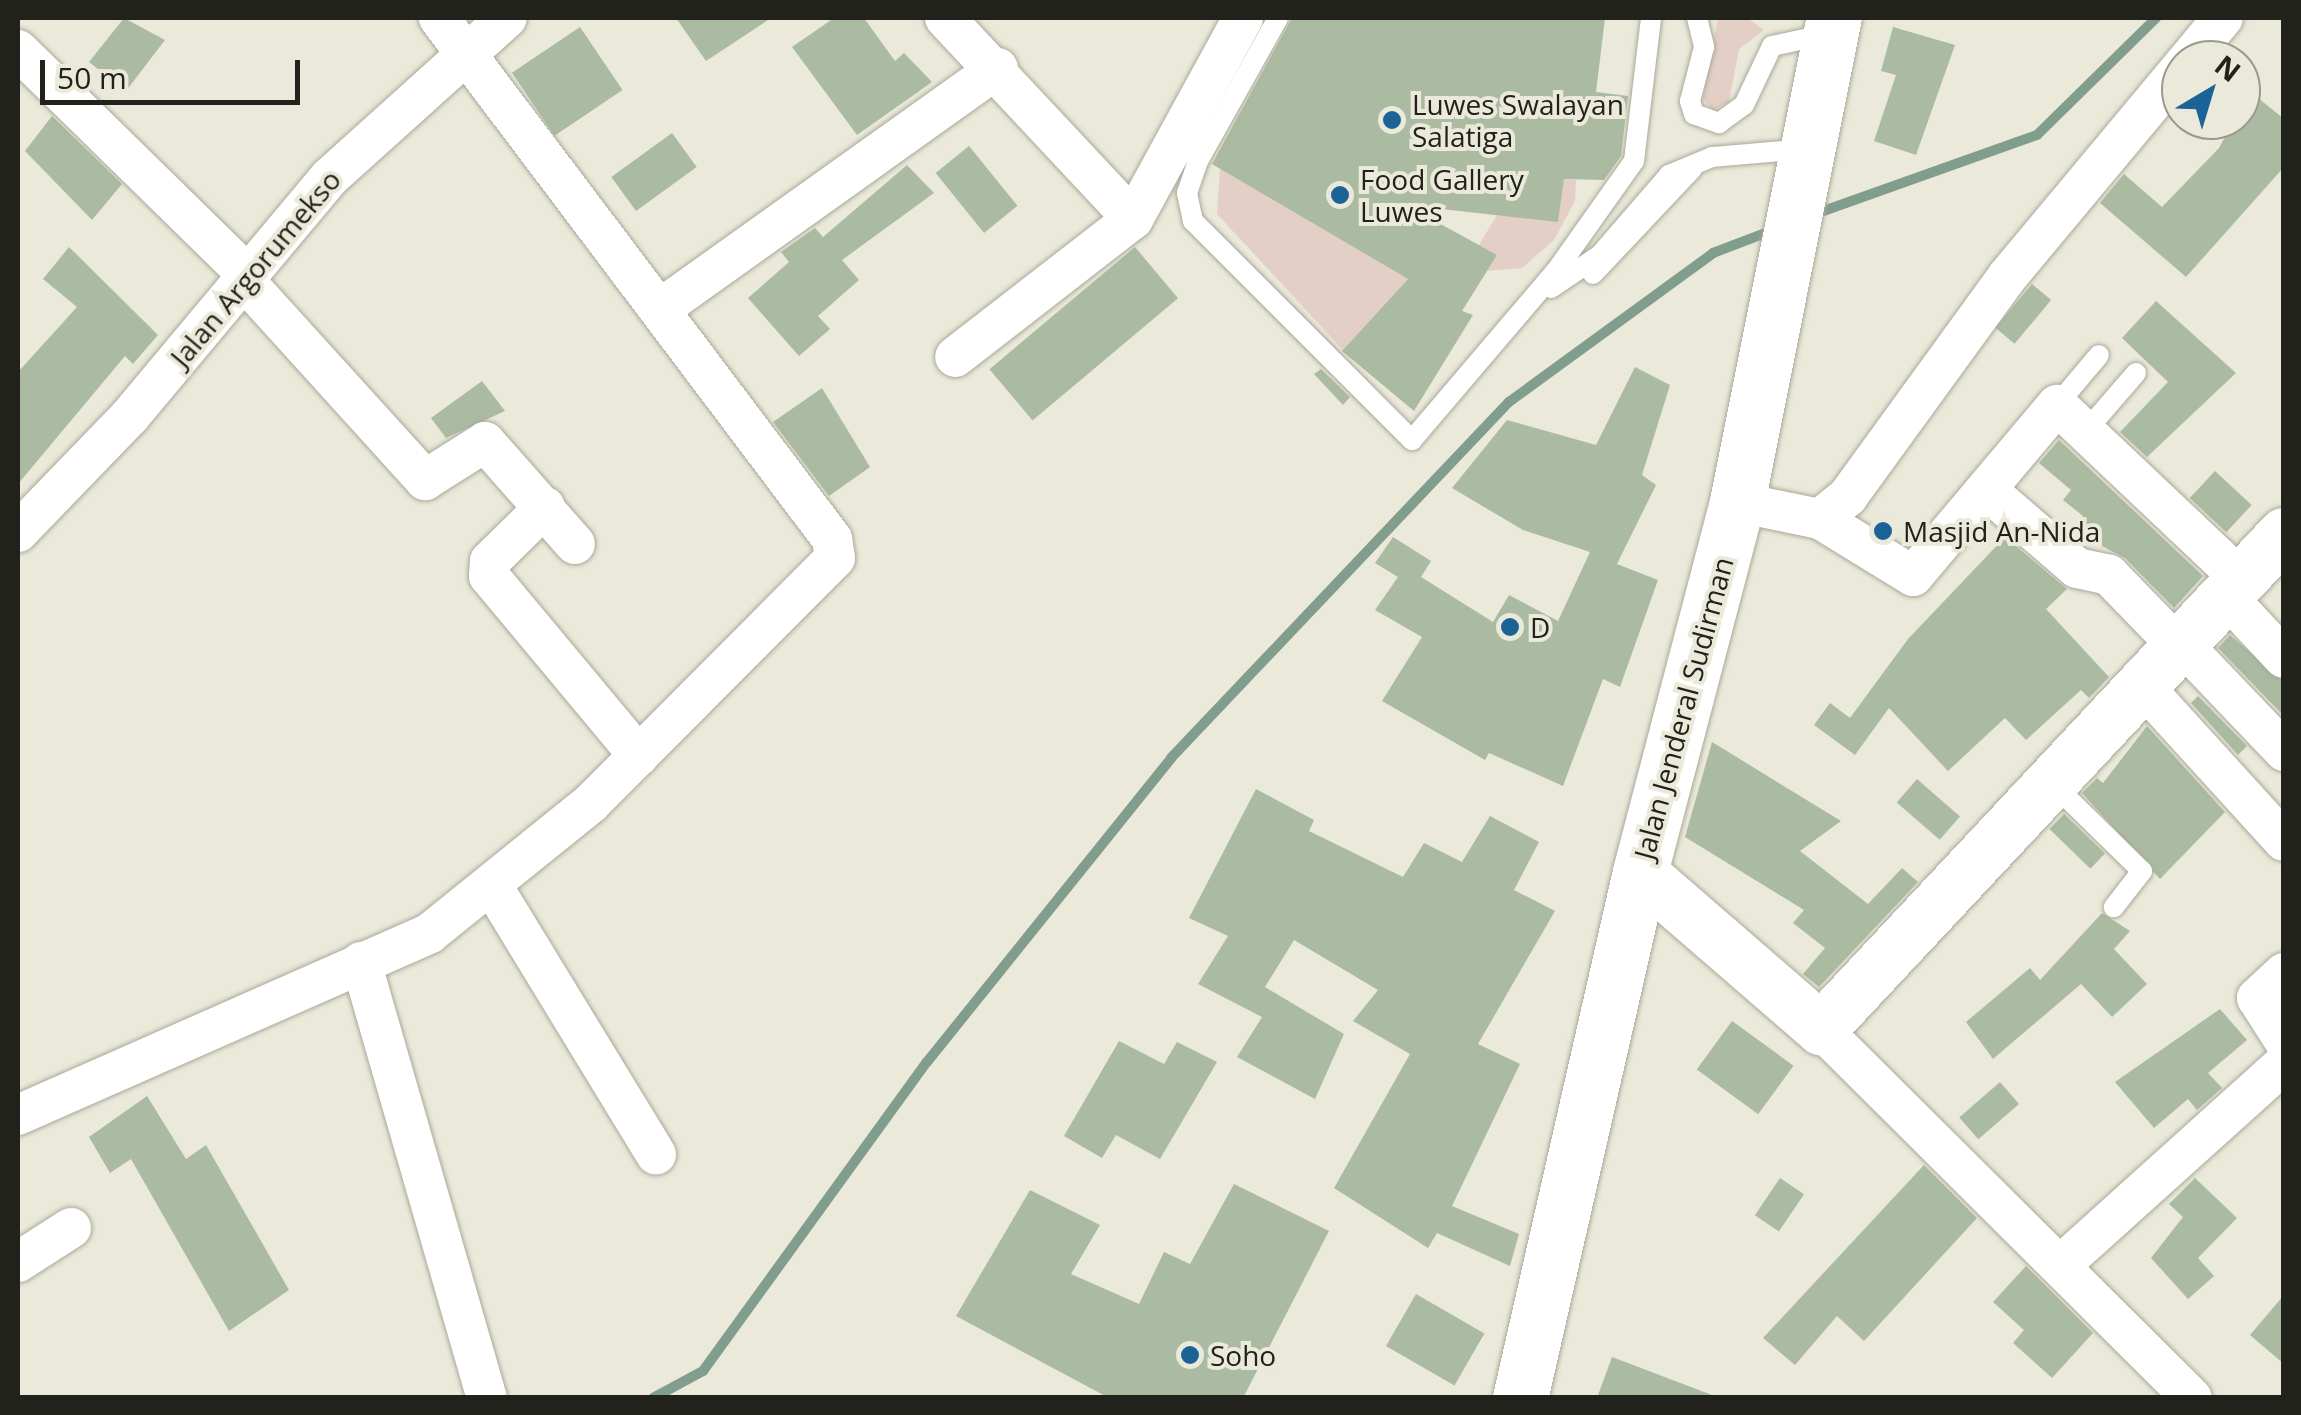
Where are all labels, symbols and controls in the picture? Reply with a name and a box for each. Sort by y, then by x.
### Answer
scale bar [45,40,305,102]
north arrow [2161,40,2261,140]
text: N [2208,46,2249,90]
text: 50 m [57,57,127,98]
place label: Luwes Swalayan Salatiga [1412,87,1624,153]
marker: Luwes Swalayan Salatiga [1381,109,1403,131]
place label: Food Gallery Luwes [1360,162,1524,228]
street label: Jalan Argorumekso [163,163,347,373]
marker: Food Gallery Luwes [1329,184,1351,206]
place label: Masjid An-Nida [1903,514,2100,548]
marker: Masjid An-Nida [1872,520,1894,542]
street label: Jalan Jenderal Sudirman [1626,553,1740,863]
place label: D [1530,610,1550,644]
marker: D [1499,616,1521,638]
place label: Soho [1210,1338,1276,1372]
marker: Soho [1179,1344,1201,1366]

